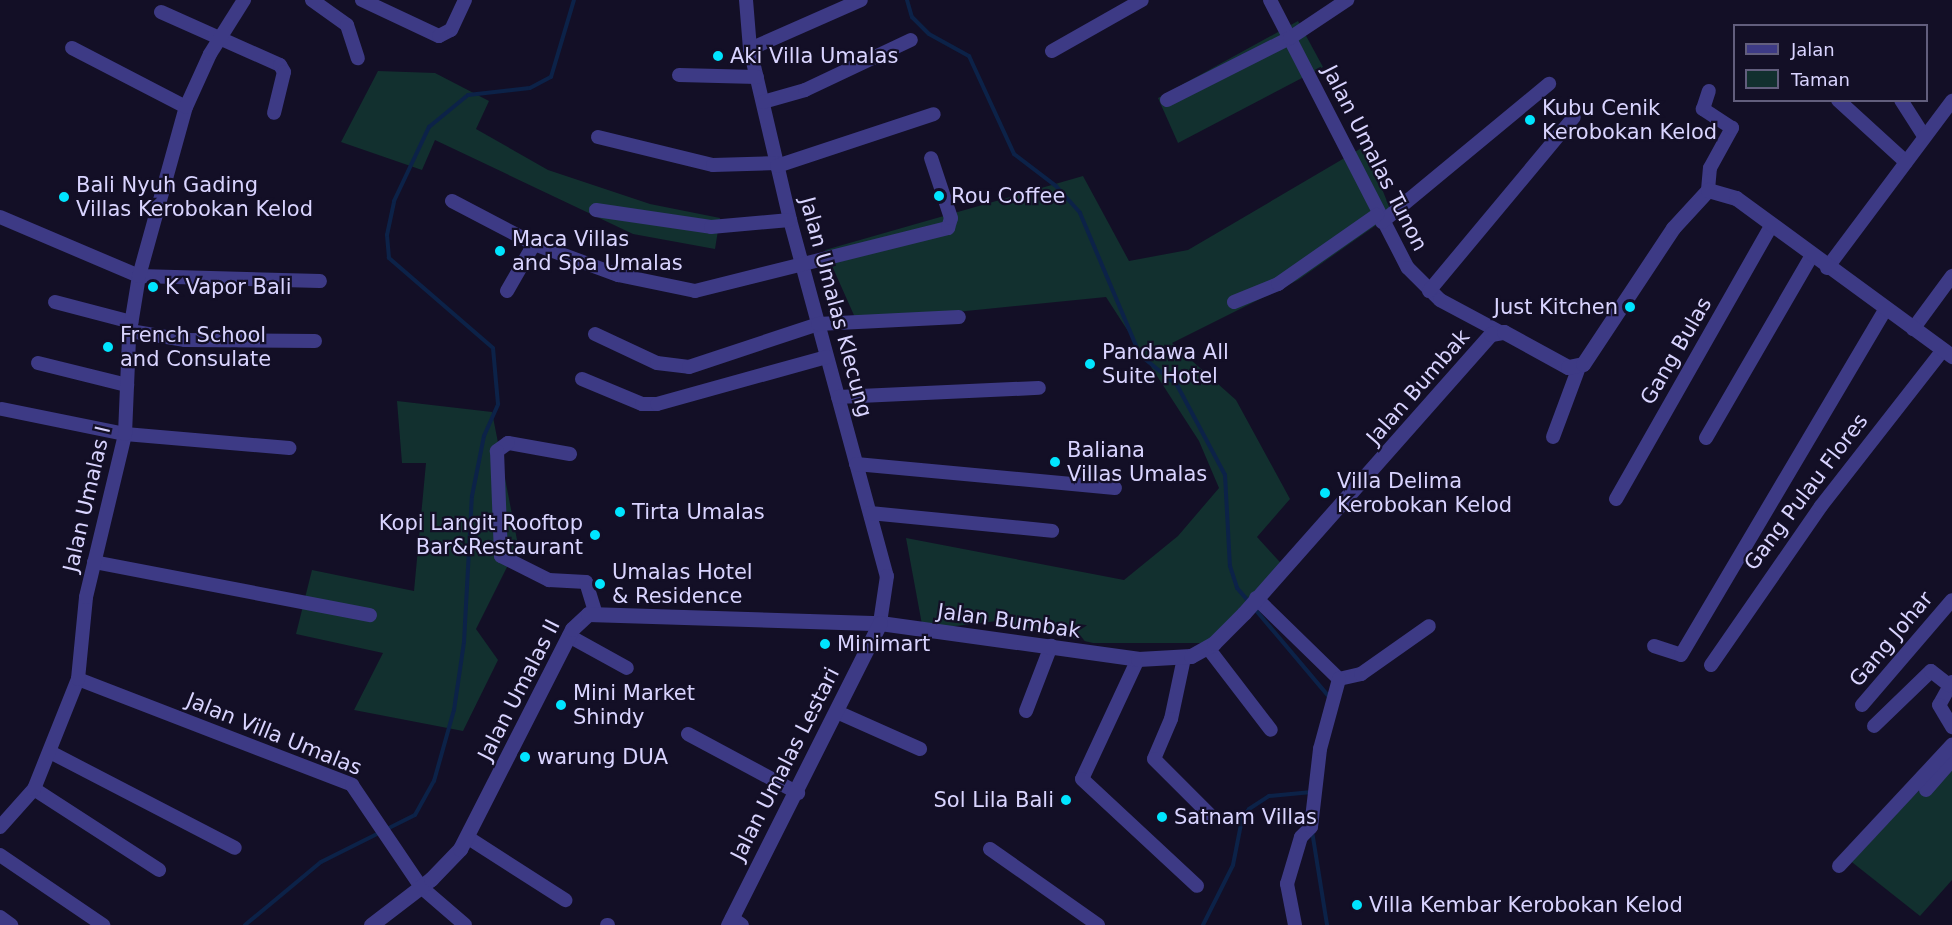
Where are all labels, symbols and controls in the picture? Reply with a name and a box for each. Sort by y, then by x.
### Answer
legend [1733,24,1928,102]
text: Jalan [1791,39,1835,60]
place label: Aki Villa Umalas [730,43,898,69]
marker: Aki Villa Umalas [711,49,725,63]
street label: Jalan Umalas Tunon [1317,61,1433,255]
text: Taman [1791,69,1850,90]
place label: Kubu Cenik Kerobokan Kelod [1542,95,1717,145]
marker: Kubu Cenik Kerobokan Kelod [1523,113,1537,127]
place label: Bali Nyuh Gading Villas Kerobokan Kelod [76,172,313,222]
place label: Rou Coffee [951,183,1065,209]
marker: Rou Coffee [932,189,946,203]
marker: Bali Nyuh Gading Villas Kerobokan Kelod [57,190,71,204]
street label: Jalan Umalas Klecung [794,194,878,420]
place label: Maca Villas and Spa Umalas [512,226,683,276]
marker: Maca Villas and Spa Umalas [493,244,507,258]
place label: K Vapor Bali [165,274,291,300]
marker: K Vapor Bali [146,280,160,294]
street label: Gang Bulas [1635,293,1717,409]
place label: Just Kitchen [1494,294,1618,320]
marker: Just Kitchen [1623,300,1637,314]
place label: French School and Consulate [120,322,271,372]
street label: Jalan Bumbak [1361,324,1475,450]
place label: Pandawa All Suite Hotel [1102,339,1229,389]
marker: French School and Consulate [101,340,115,354]
marker: Pandawa All Suite Hotel [1083,357,1097,371]
street label: Gang Pulau Flores [1739,409,1873,575]
street label: Jalan Umalas I [58,424,116,574]
place label: Baliana Villas Umalas [1067,437,1207,487]
marker: Baliana Villas Umalas [1048,455,1062,469]
place label: Villa Delima Kerobokan Kelod [1337,468,1512,518]
marker: Villa Delima Kerobokan Kelod [1318,486,1332,500]
place label: Tirta Umalas [632,499,765,525]
marker: Tirta Umalas [613,505,627,519]
place label: Kopi Langit Rooftop Bar&Restaurant [379,510,583,560]
marker: Kopi Langit Rooftop Bar&Restaurant [588,528,602,542]
place label: Umalas Hotel & Residence [612,559,753,609]
marker: Umalas Hotel & Residence [593,577,607,591]
street label: Gang Johar [1844,586,1938,692]
street label: Jalan Bumbak [936,598,1082,644]
street label: Jalan Umalas II [473,615,565,765]
place label: Minimart [837,631,930,657]
marker: Minimart [818,637,832,651]
street label: Jalan Umalas Lestari [725,663,845,865]
place label: Mini Market Shindy [573,680,695,730]
street label: Jalan Villa Umalas [183,687,365,781]
marker: Mini Market Shindy [554,698,568,712]
place label: warung DUA [537,744,668,770]
marker: warung DUA [518,750,532,764]
place label: Sol Lila Bali [933,787,1054,813]
marker: Sol Lila Bali [1059,793,1073,807]
place label: Satnam Villas [1174,804,1317,830]
marker: Satnam Villas [1155,810,1169,824]
place label: Villa Kembar Kerobokan Kelod [1369,892,1683,918]
marker: Villa Kembar Kerobokan Kelod [1350,898,1364,912]

